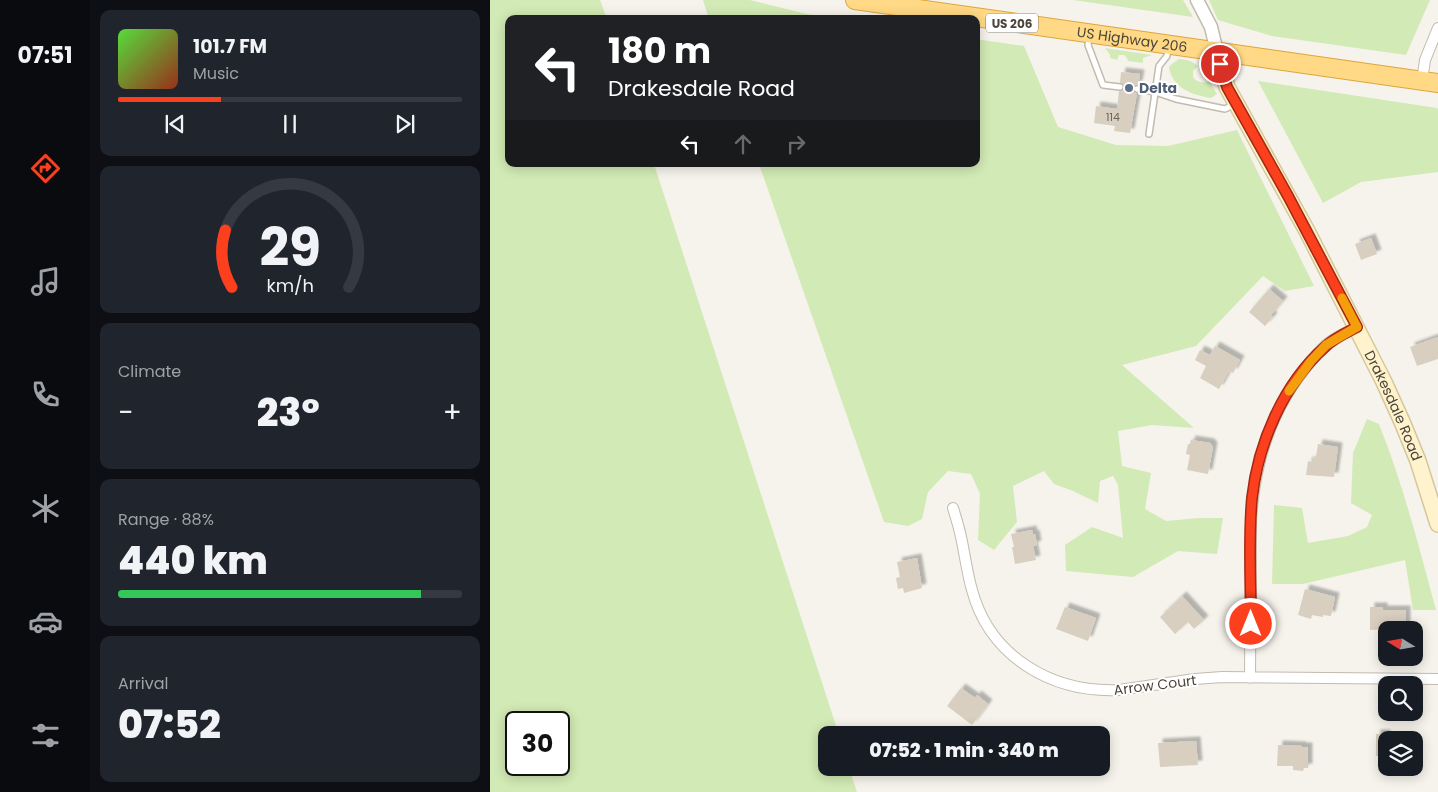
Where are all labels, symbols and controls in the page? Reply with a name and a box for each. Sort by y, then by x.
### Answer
road number: US 206 [986,13,1038,32]
street label: US Highway 206 [1076,22,1189,57]
text: 180 m [608,26,711,75]
text: 101.7 FM [193,33,267,60]
icon: left [525,35,590,100]
text: 07:51 [18,40,72,71]
pin [1199,43,1241,85]
icon: arrive [1206,50,1234,78]
text: Music [193,62,239,85]
text: Drakesdale Road [608,73,795,104]
place label: Delta [1139,78,1177,98]
marker: Delta [1123,82,1135,94]
house number: 114 [1106,109,1120,125]
icon: previous [161,110,189,138]
icon: pause [276,110,304,138]
icon: next [391,110,419,138]
icon: left [676,130,704,158]
icon: ahead [729,130,757,158]
icon: right [782,130,810,158]
icon: directions [28,151,63,186]
text: 29 [259,211,321,284]
icon: music [28,264,63,299]
text: km/h [266,273,314,298]
street label: Drakesdale Road [1360,347,1427,464]
text: Climate [118,360,181,383]
icon: phone [28,377,63,412]
text: 23° [257,386,320,439]
text: − [118,393,133,432]
text: + [443,393,462,432]
icon: climate [28,491,63,526]
text: Range · 88% [118,508,214,531]
text: 440 km [118,534,268,587]
position arrow [1224,597,1276,649]
icon: car [28,604,63,639]
north arrow [1378,621,1422,666]
map controls [1378,621,1423,776]
street label: Arrow Court [1113,670,1197,700]
text: Arrival [118,672,168,695]
button: search [1378,676,1423,721]
text: 07:52 [118,698,221,751]
speed limit sign: 30 [505,711,570,776]
icon: filters [28,718,63,753]
button: layers [1378,731,1423,776]
text: 07:52 · 1 min · 340 m [869,737,1059,764]

